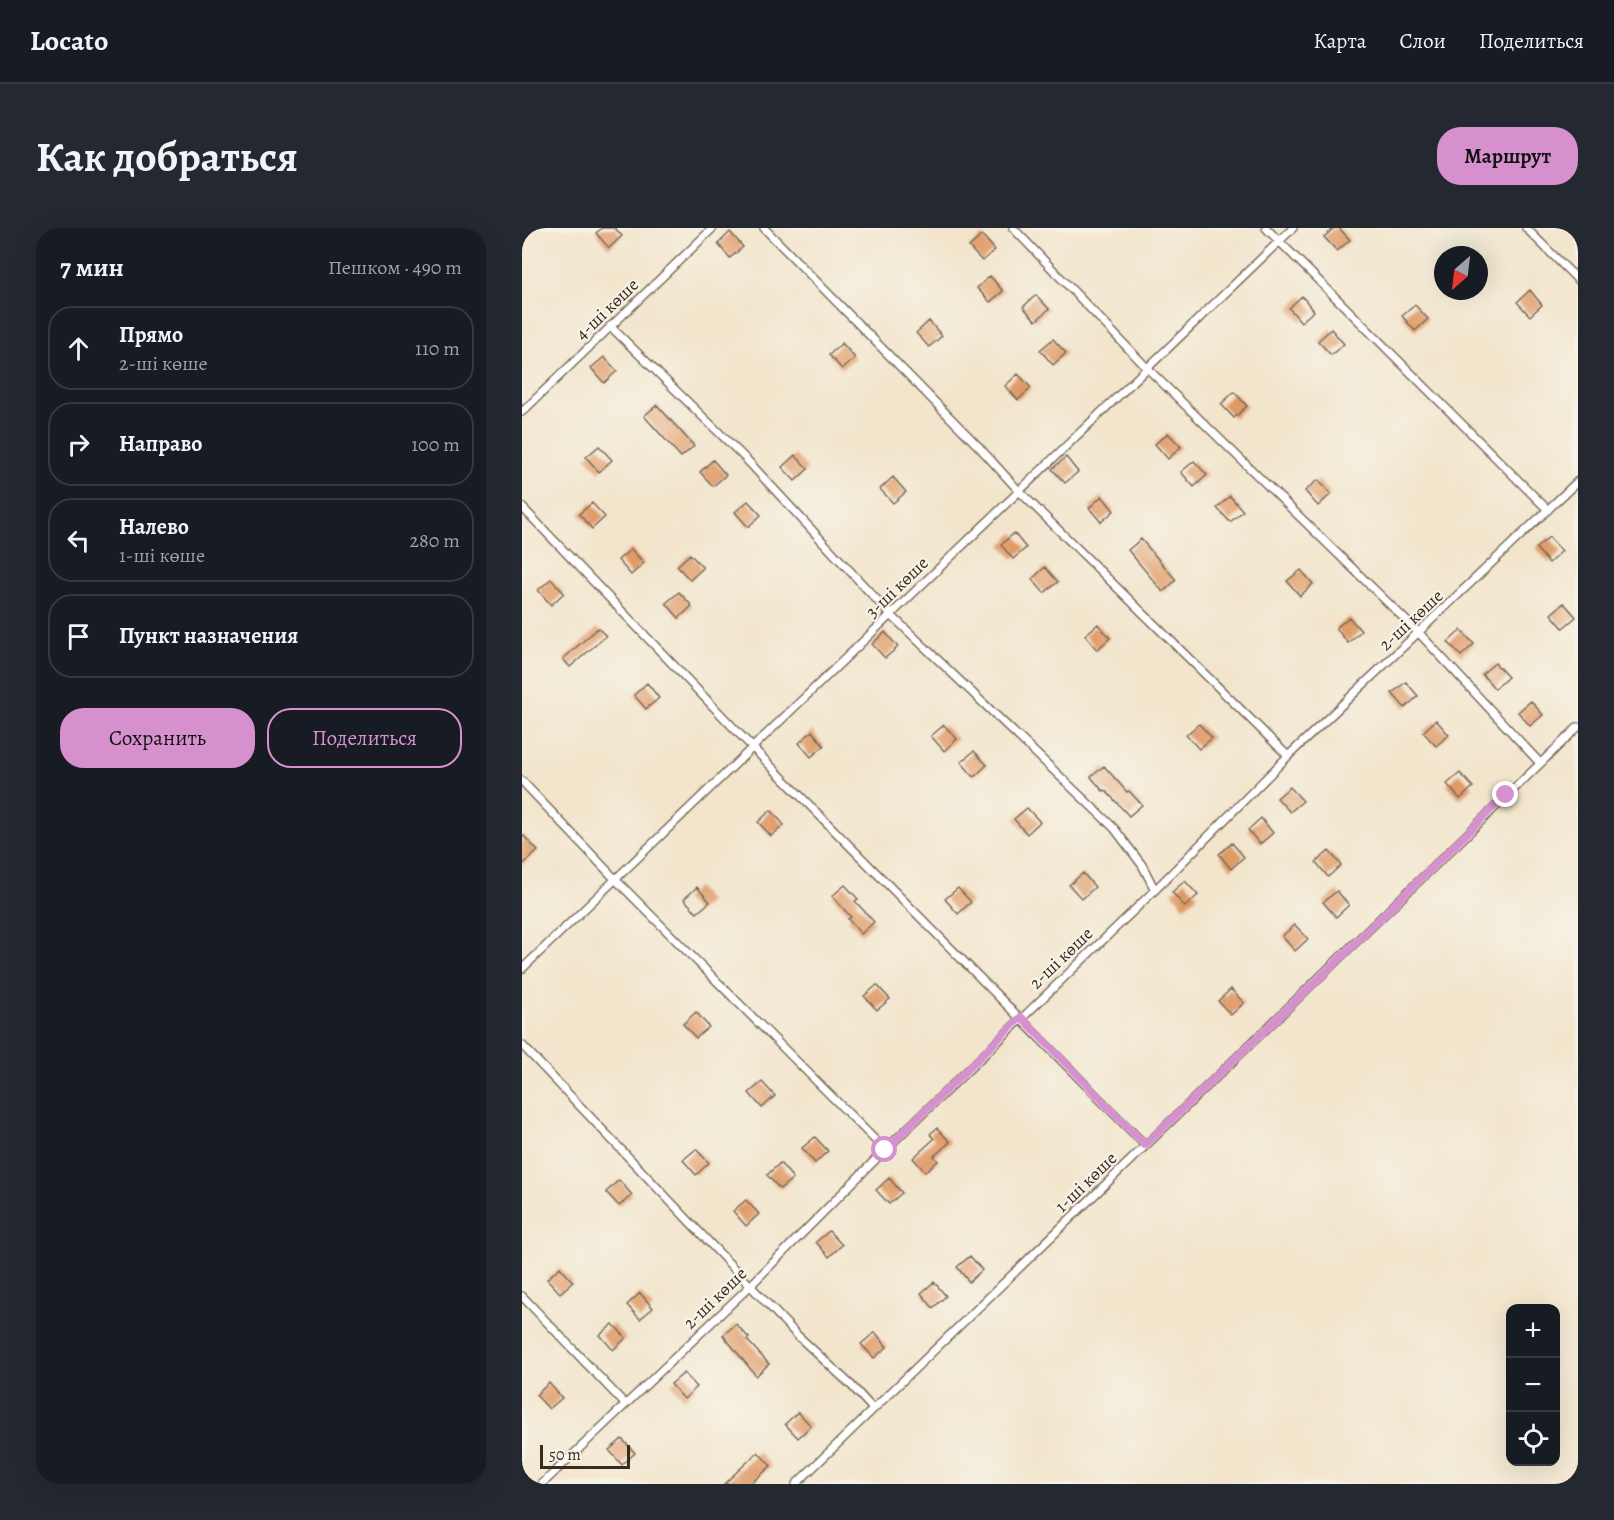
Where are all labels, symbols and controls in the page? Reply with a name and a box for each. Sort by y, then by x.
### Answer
text: Locato [30,22,108,60]
text: Карта [1313,27,1366,55]
text: Слои [1399,27,1446,55]
text: Поделиться [1479,27,1584,55]
button: Маршрут [1437,127,1578,185]
text: Как добраться [36,128,298,185]
north arrow [1434,246,1488,300]
text: 7 мин [60,250,124,285]
text: Пешком · 490 m [328,254,462,281]
street label: 4-ші көше [570,273,644,345]
text: Прямо [119,320,183,350]
icon: ahead [62,332,95,365]
text: 110 m [415,335,460,362]
text: 2-ші көше [119,350,208,377]
icon: right [62,428,95,461]
text: Направо [119,429,202,459]
text: 100 m [411,431,460,458]
text: Налево [119,512,189,542]
icon: left [62,524,95,557]
text: 280 m [410,527,460,554]
text: 1-ші көше [119,542,205,569]
street label: 3-ші көше [860,551,934,623]
street label: 2-ші көше [1374,584,1448,656]
icon: arrive [62,620,95,653]
text: Пункт назначения [119,621,298,651]
button: Сохранить [60,708,255,768]
button: Поделиться [267,708,462,768]
route end [1492,781,1518,807]
street label: 2-ші көше [1024,922,1098,994]
route start [871,1136,897,1162]
street label: 1-ші көше [1050,1146,1122,1218]
street label: 2-ші көше [678,1262,752,1334]
map controls [1506,1304,1560,1466]
button: + [1506,1304,1560,1358]
button: − [1506,1358,1560,1412]
button: locate [1506,1412,1560,1466]
scale bar [540,1442,630,1470]
text: 50 m [549,1444,581,1466]

